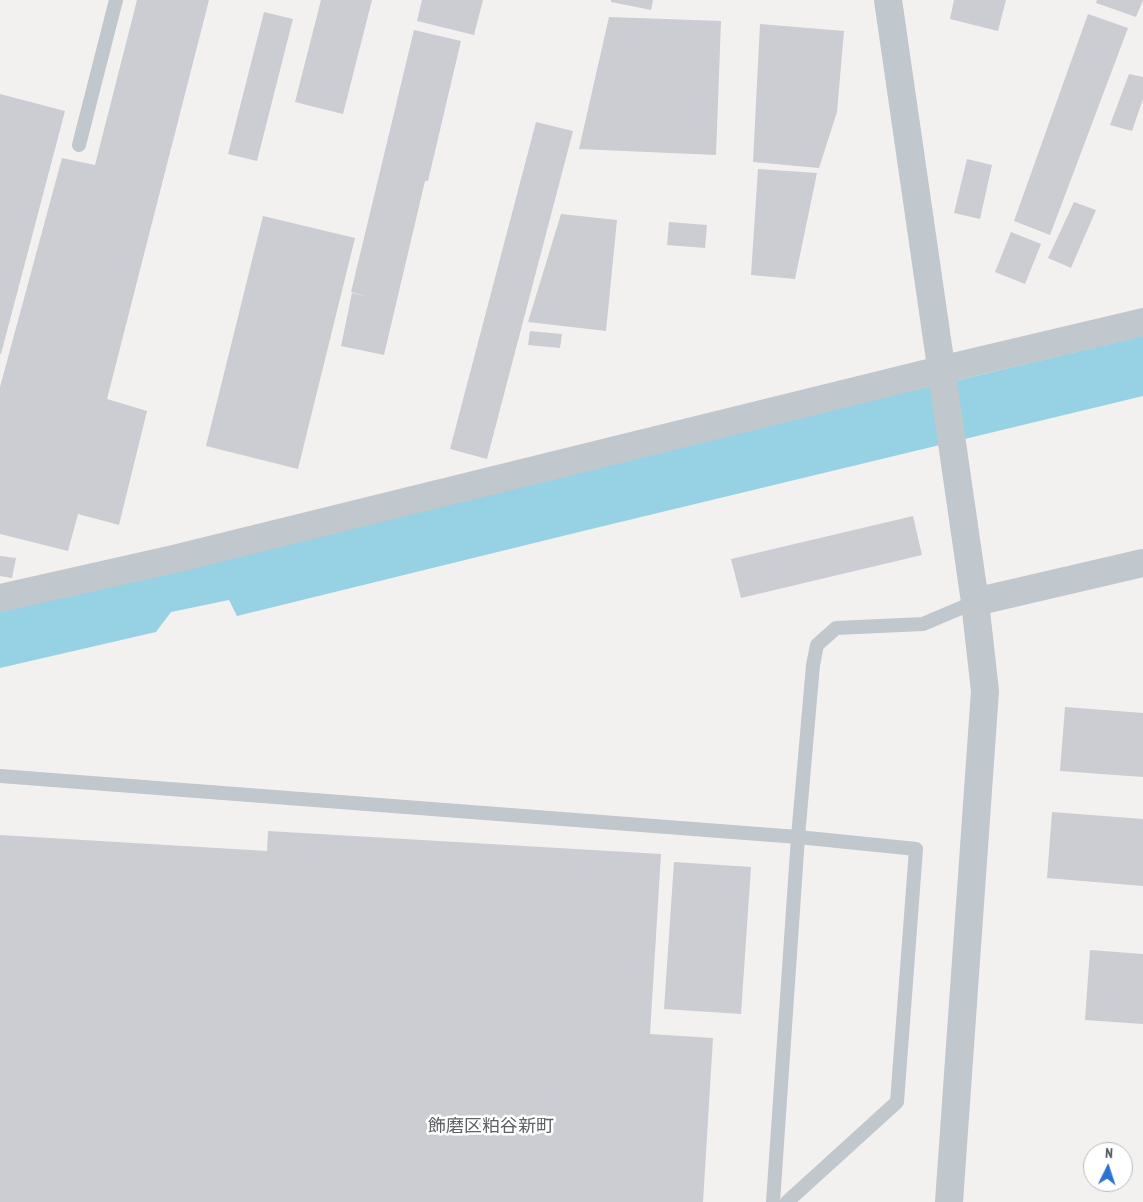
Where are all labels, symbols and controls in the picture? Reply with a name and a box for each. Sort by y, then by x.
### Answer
district label: 飾磨区粕谷新町 [428,1116,554,1138]
north arrow [1083,1142,1133,1192]
text: N [1105,1144,1113,1162]

